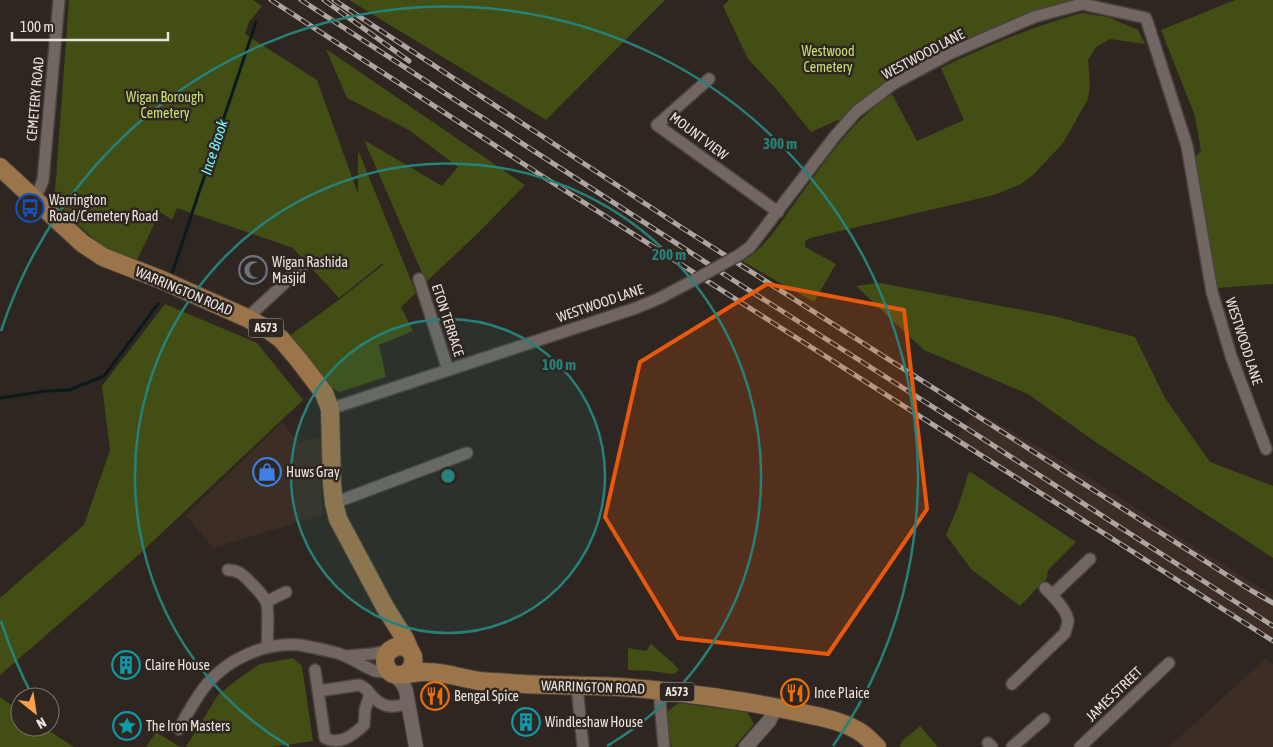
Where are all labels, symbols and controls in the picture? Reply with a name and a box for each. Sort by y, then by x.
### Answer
scale bar [12,10,169,42]
text: 100 m [20,18,54,35]
street label: WESTWOOD LANE [879,26,967,82]
park label: Westwood Cemetery [801,43,855,75]
street label: CEMETERY ROAD [23,56,47,142]
park label: Wigan Borough Cemetery [126,89,204,121]
street label: MOUNT VIEW [667,109,732,164]
water label: Ince Brook [197,117,231,177]
text: 300 m [763,135,797,152]
place label: Warrington Road/Cemetery Road [49,192,158,224]
bus stop icon: Warrington Road/Cemetery Road [15,193,45,223]
text: 200 m [652,246,686,263]
place label: Wigan Rashida Masjid [272,254,348,286]
mosque icon: Wigan Rashida Masjid [238,255,268,285]
street label: WARRINGTON ROAD [133,263,235,319]
street label: WESTWOOD LANE [554,281,646,325]
street label: ETON TERRACE [429,282,467,358]
street label: WESTWOOD LANE [1222,295,1266,387]
road number: A573 [248,318,284,338]
text: 100 m [542,356,576,373]
shop icon: Huws Gray [252,457,282,487]
place label: Huws Gray [286,464,340,480]
centre of rings [439,467,457,485]
building icon: Claire House [111,650,141,680]
place label: Claire House [145,657,210,673]
street label: JAMES STREET [1083,663,1145,725]
street label: WARRINGTON ROAD [541,677,645,697]
restaurant icon: Ince Plaice [780,678,810,708]
restaurant icon: Bengal Spice [420,681,450,711]
road number: A573 [660,682,694,702]
place label: Ince Plaice [814,685,870,701]
north arrow [10,687,60,737]
place label: Bengal Spice [454,688,519,704]
building icon: Windleshaw House [511,707,541,737]
place icon: The Iron Masters [112,711,142,741]
text: N [34,714,49,732]
place label: Windleshaw House [545,714,643,730]
place label: The Iron Masters [146,718,230,734]

